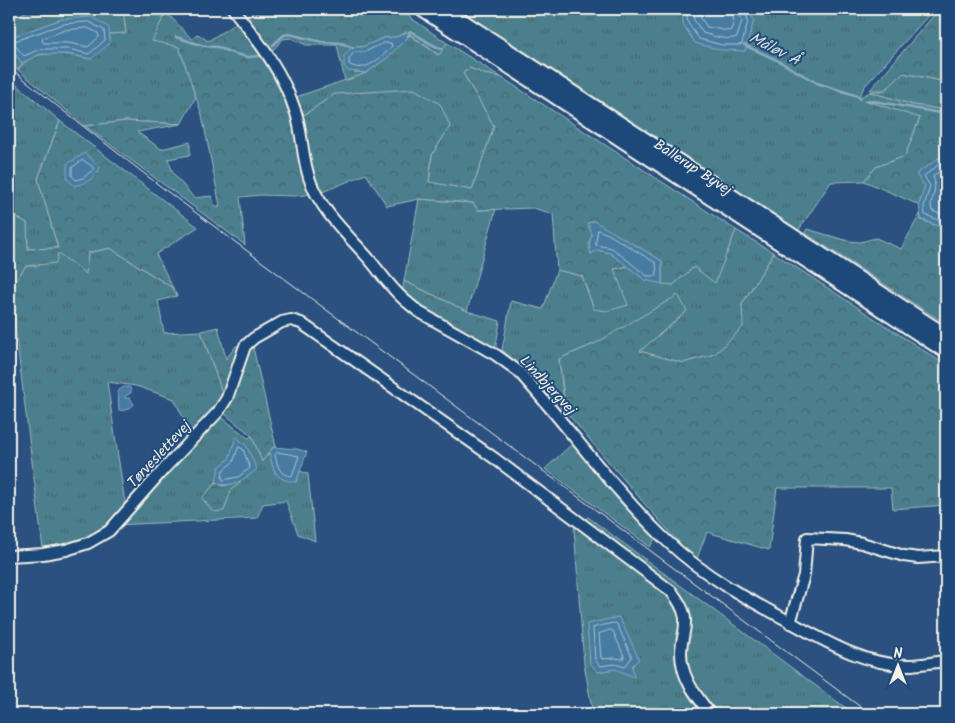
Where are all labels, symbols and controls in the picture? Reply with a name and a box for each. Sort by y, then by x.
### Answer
water label: Måløv Å [744,26,806,74]
street label: Ballerup Byvej [648,133,738,203]
street label: Lindbjergvej [513,350,582,422]
street label: Tørveslettevej [122,415,198,494]
north arrow [872,640,922,690]
text: N [894,643,903,665]

